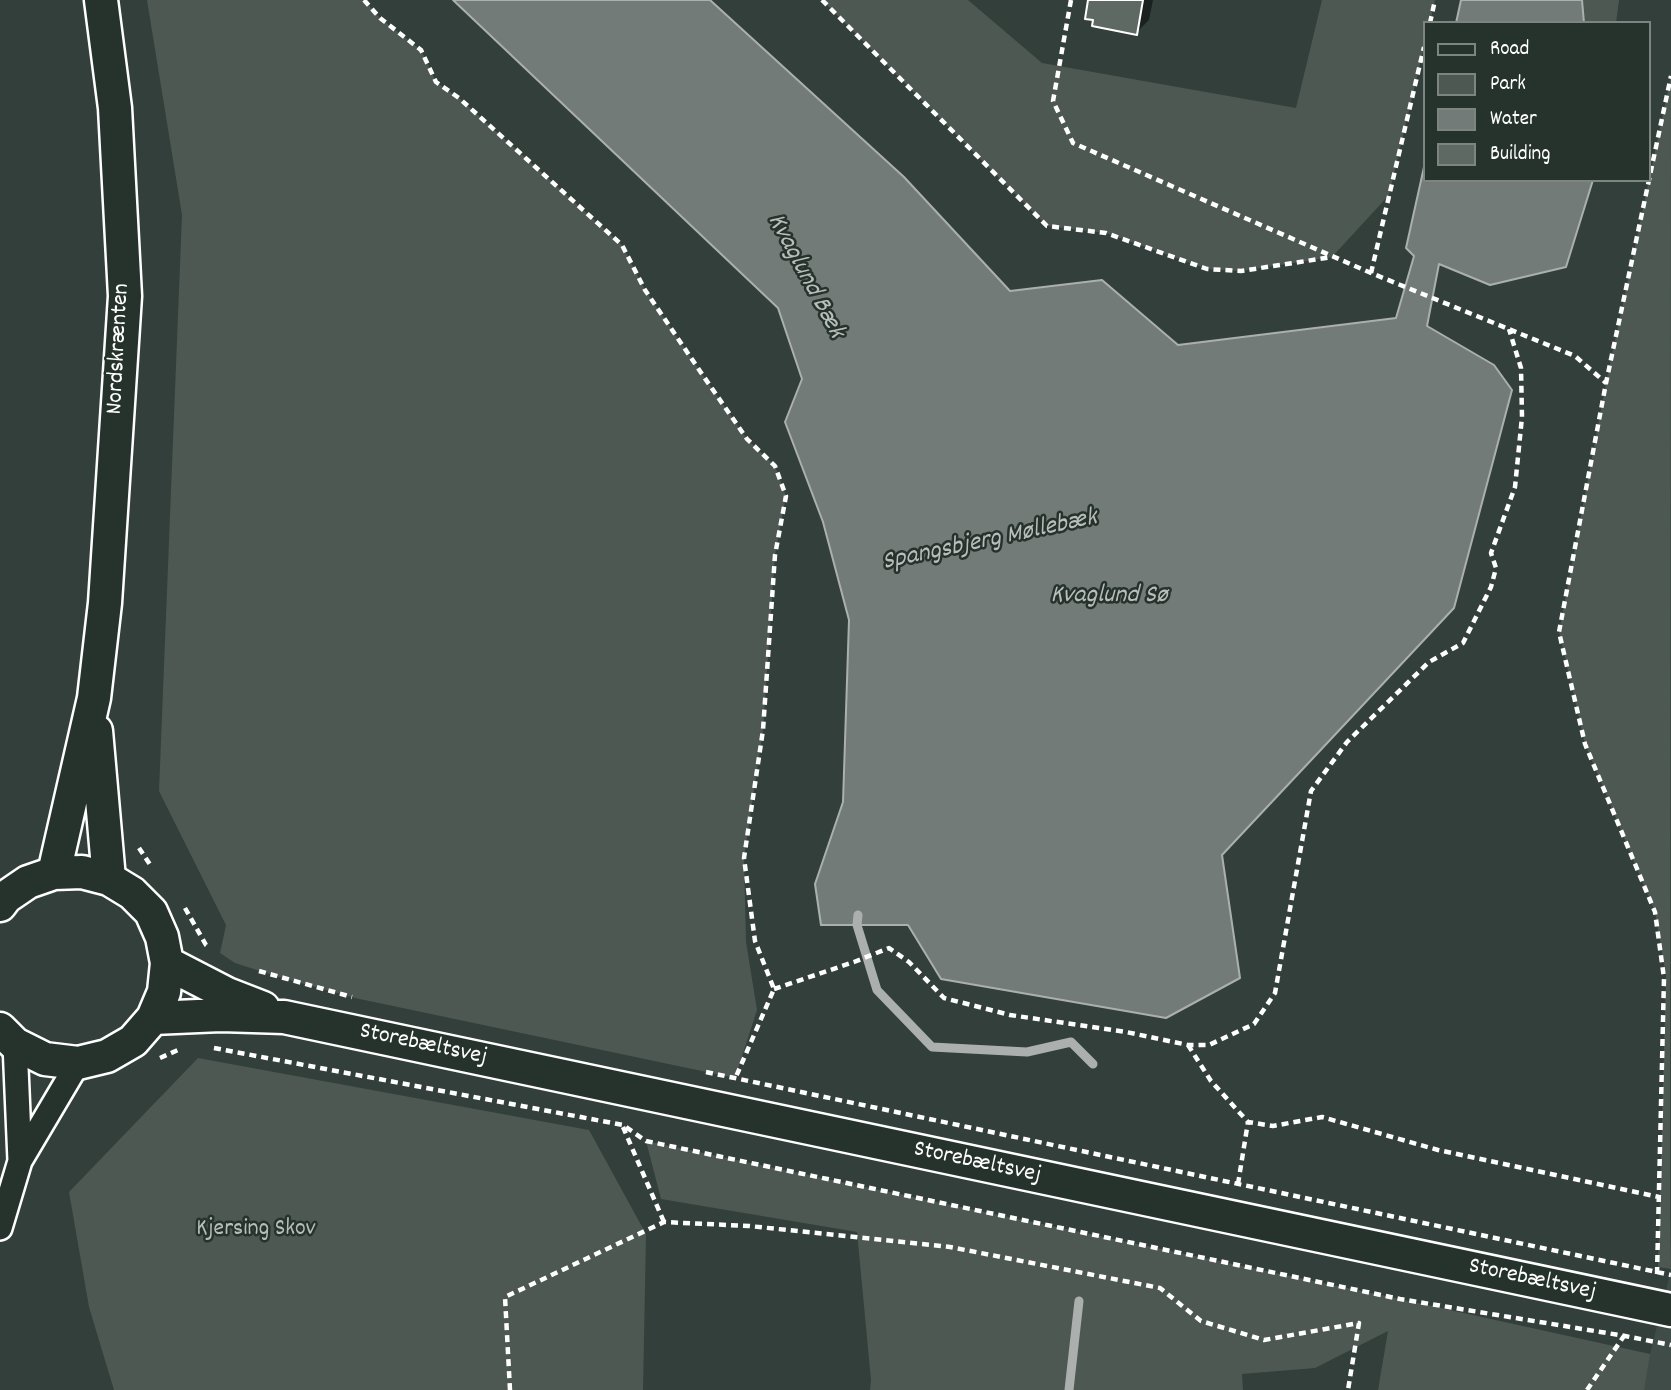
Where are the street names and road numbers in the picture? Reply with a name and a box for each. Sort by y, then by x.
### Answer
street label: Nordskrænten [102,283,138,415]
street label: Storebæltsvej [357,1018,489,1074]
street label: Storebæltsvej [911,1136,1043,1192]
street label: Storebæltsvej [1466,1253,1598,1309]

